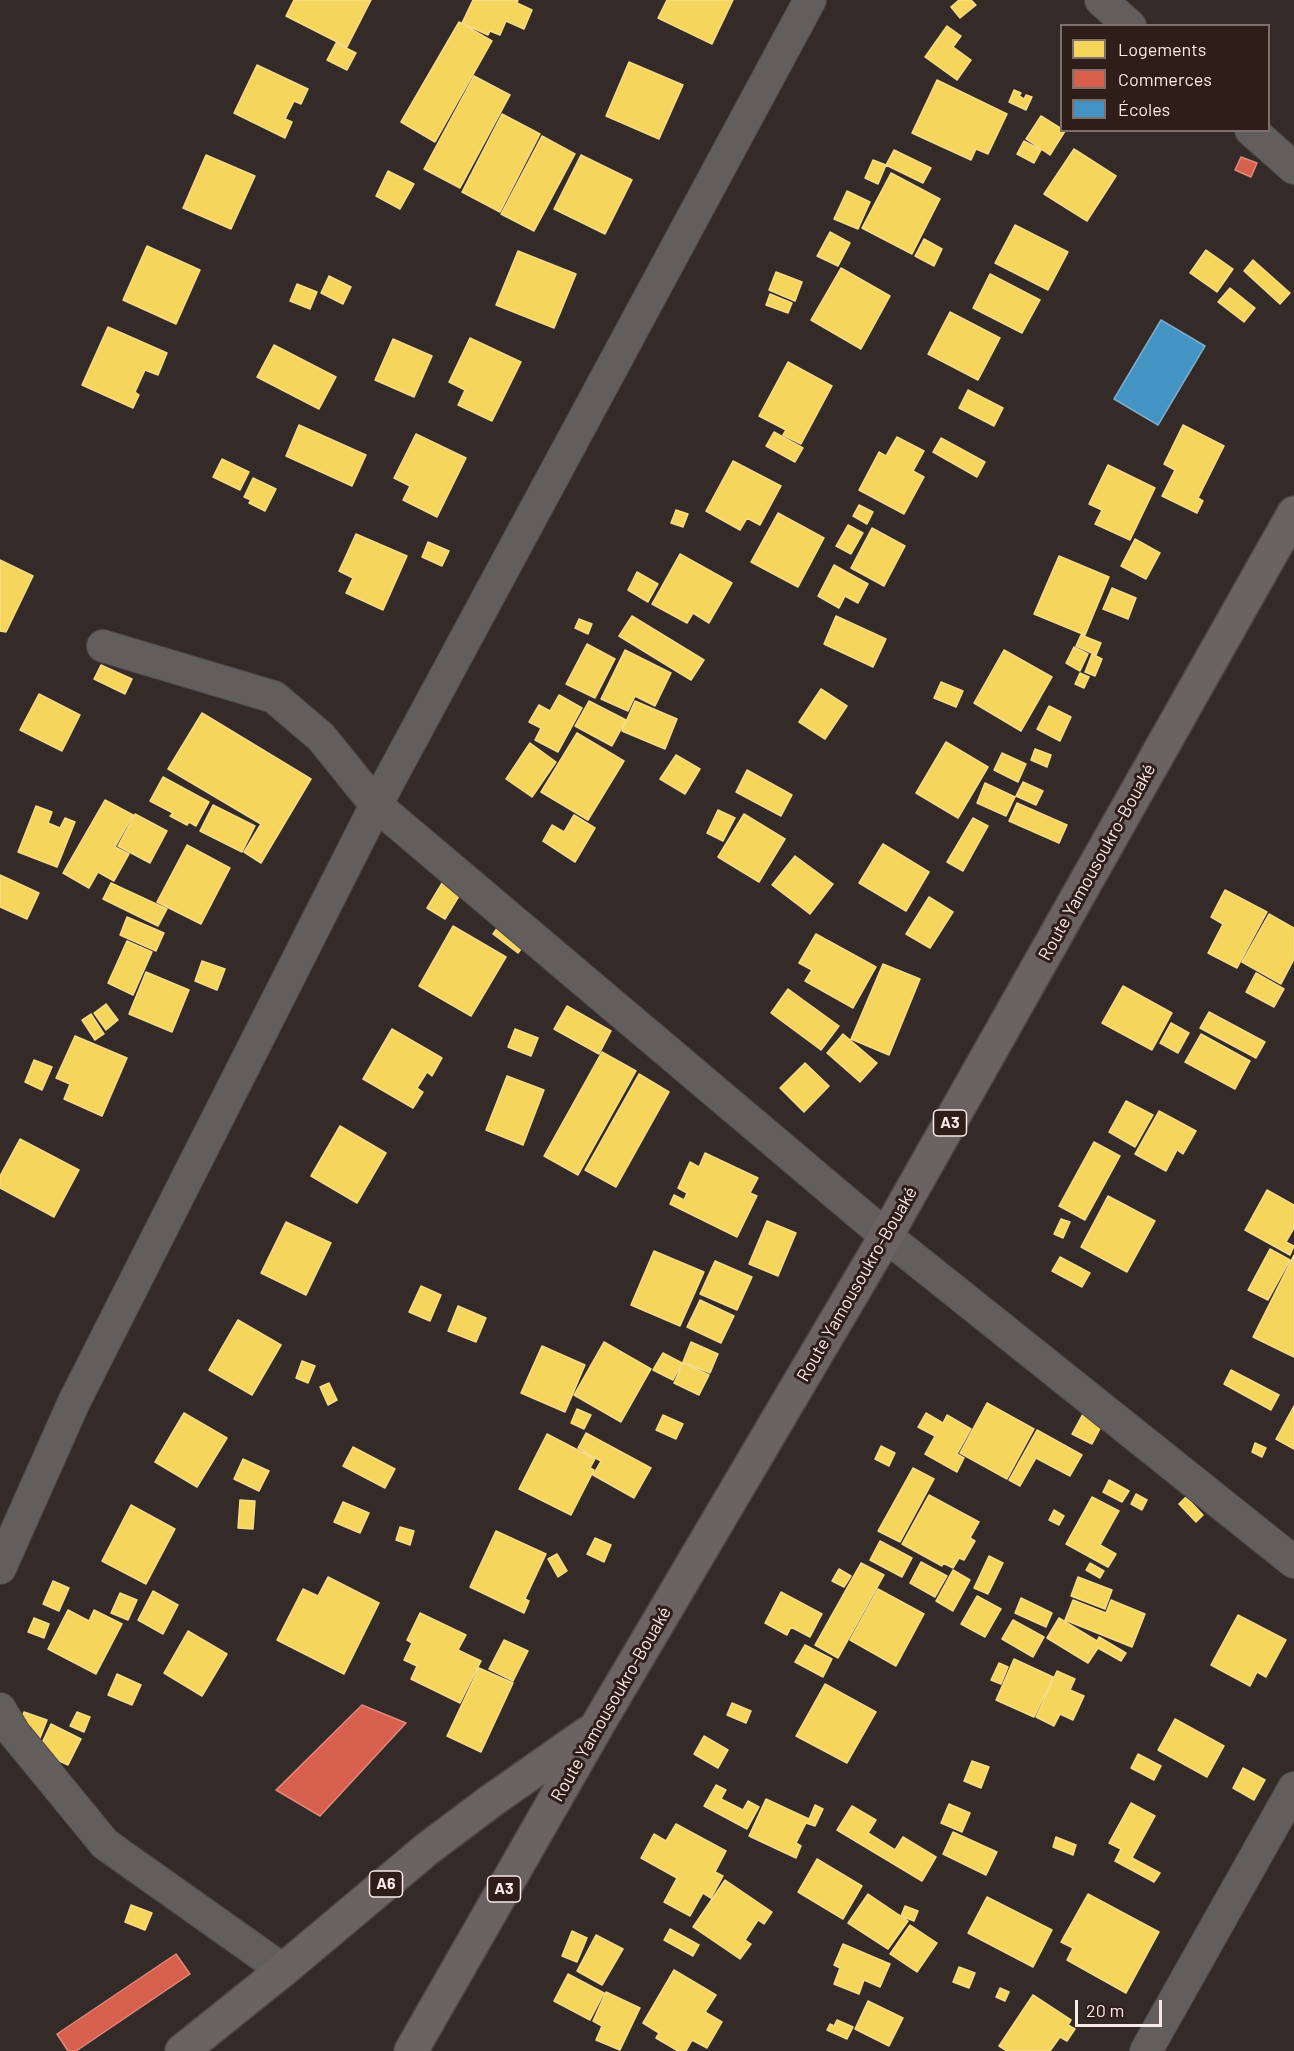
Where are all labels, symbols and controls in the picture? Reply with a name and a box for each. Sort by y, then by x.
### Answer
legend [1060,24,1270,132]
text: Logements [1118,38,1207,60]
text: Commerces [1118,68,1212,90]
text: Écoles [1118,98,1170,120]
street label: Route Yamousoukro-Bouaké [1034,760,1160,964]
road number: A3 [934,1110,966,1136]
street label: Route Yamousoukro-Bouaké [792,1183,922,1385]
street label: Route Yamousoukro-Bouaké [546,1603,676,1805]
road number: A6 [370,1871,402,1897]
road number: A3 [488,1876,520,1902]
scale bar [1078,1988,1165,2026]
text: 20 m [1086,1999,1124,2021]

